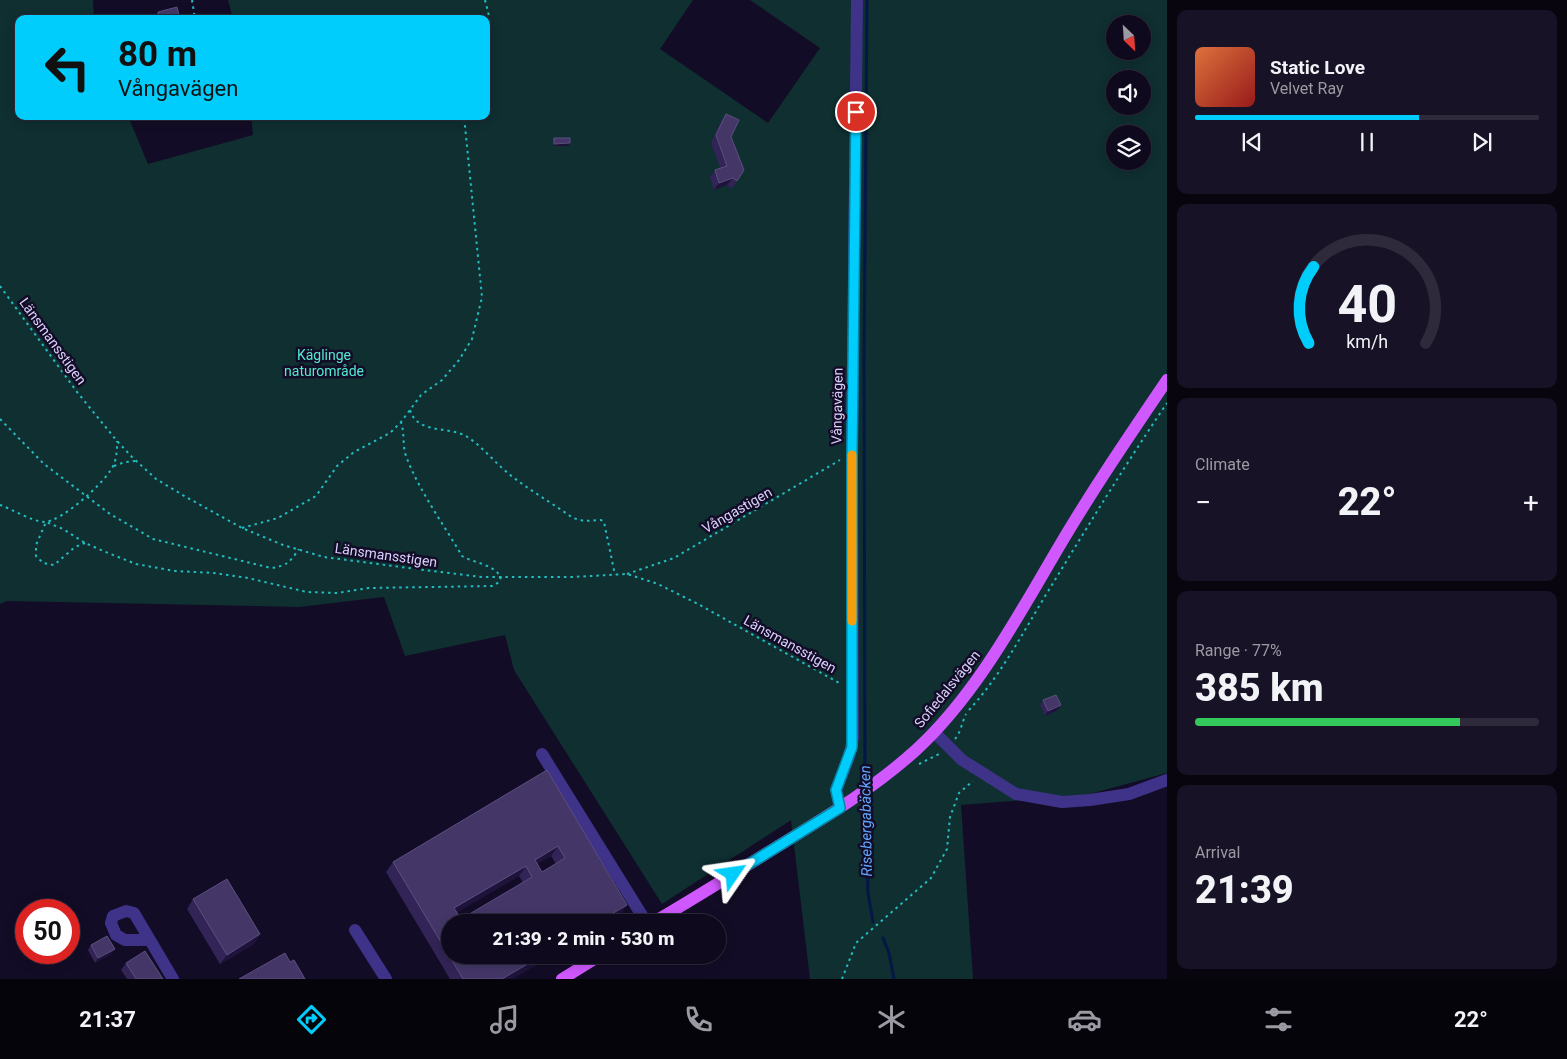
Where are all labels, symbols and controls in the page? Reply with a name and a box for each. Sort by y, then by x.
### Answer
north arrow [1106,15,1151,60]
map controls [1106,15,1151,170]
text: 80 m [118,34,197,75]
icon: left [35,35,100,100]
text: Static Love [1270,56,1365,79]
button: sound [1106,70,1151,115]
text: Vångavägen [118,76,238,101]
text: Velvet Ray [1270,79,1344,98]
pin [835,91,877,133]
icon: arrive [842,98,870,126]
button: layers [1106,125,1151,170]
icon: previous [1238,128,1266,156]
icon: pause [1353,128,1381,156]
icon: next [1468,128,1496,156]
text: 40 [1337,274,1397,335]
street label: Länsmansstigen [16,295,90,387]
text: km/h [1346,331,1388,352]
park label: Käglinge naturområde [284,347,364,379]
street label: Vångavägen [828,368,846,444]
text: Climate [1195,455,1250,474]
text: 22° [1338,480,1396,524]
street label: Vångastigen [699,484,775,536]
text: − [1195,486,1211,519]
text: + [1523,486,1539,519]
street label: Länsmansstigen [334,540,438,570]
street label: Länsmansstigen [741,612,839,676]
text: Range · 77% [1195,641,1282,660]
street label: Sofiedalsvägen [911,647,983,731]
text: 385 km [1195,666,1324,710]
water label: Risebergabäcken [856,765,876,877]
text: Arrival [1195,843,1240,862]
position arrow [706,847,758,899]
text: 21:39 [1195,868,1294,912]
speed limit sign: 50 [15,899,80,964]
text: 21:39 · 2 min · 530 m [492,927,675,950]
icon: directions [294,1002,329,1037]
icon: music [487,1002,522,1037]
icon: phone [681,1002,716,1037]
icon: climate [874,1002,909,1037]
icon: car [1067,1002,1102,1037]
icon: filters [1261,1002,1296,1037]
text: 21:37 [79,1007,136,1032]
text: 22° [1454,1007,1488,1032]

